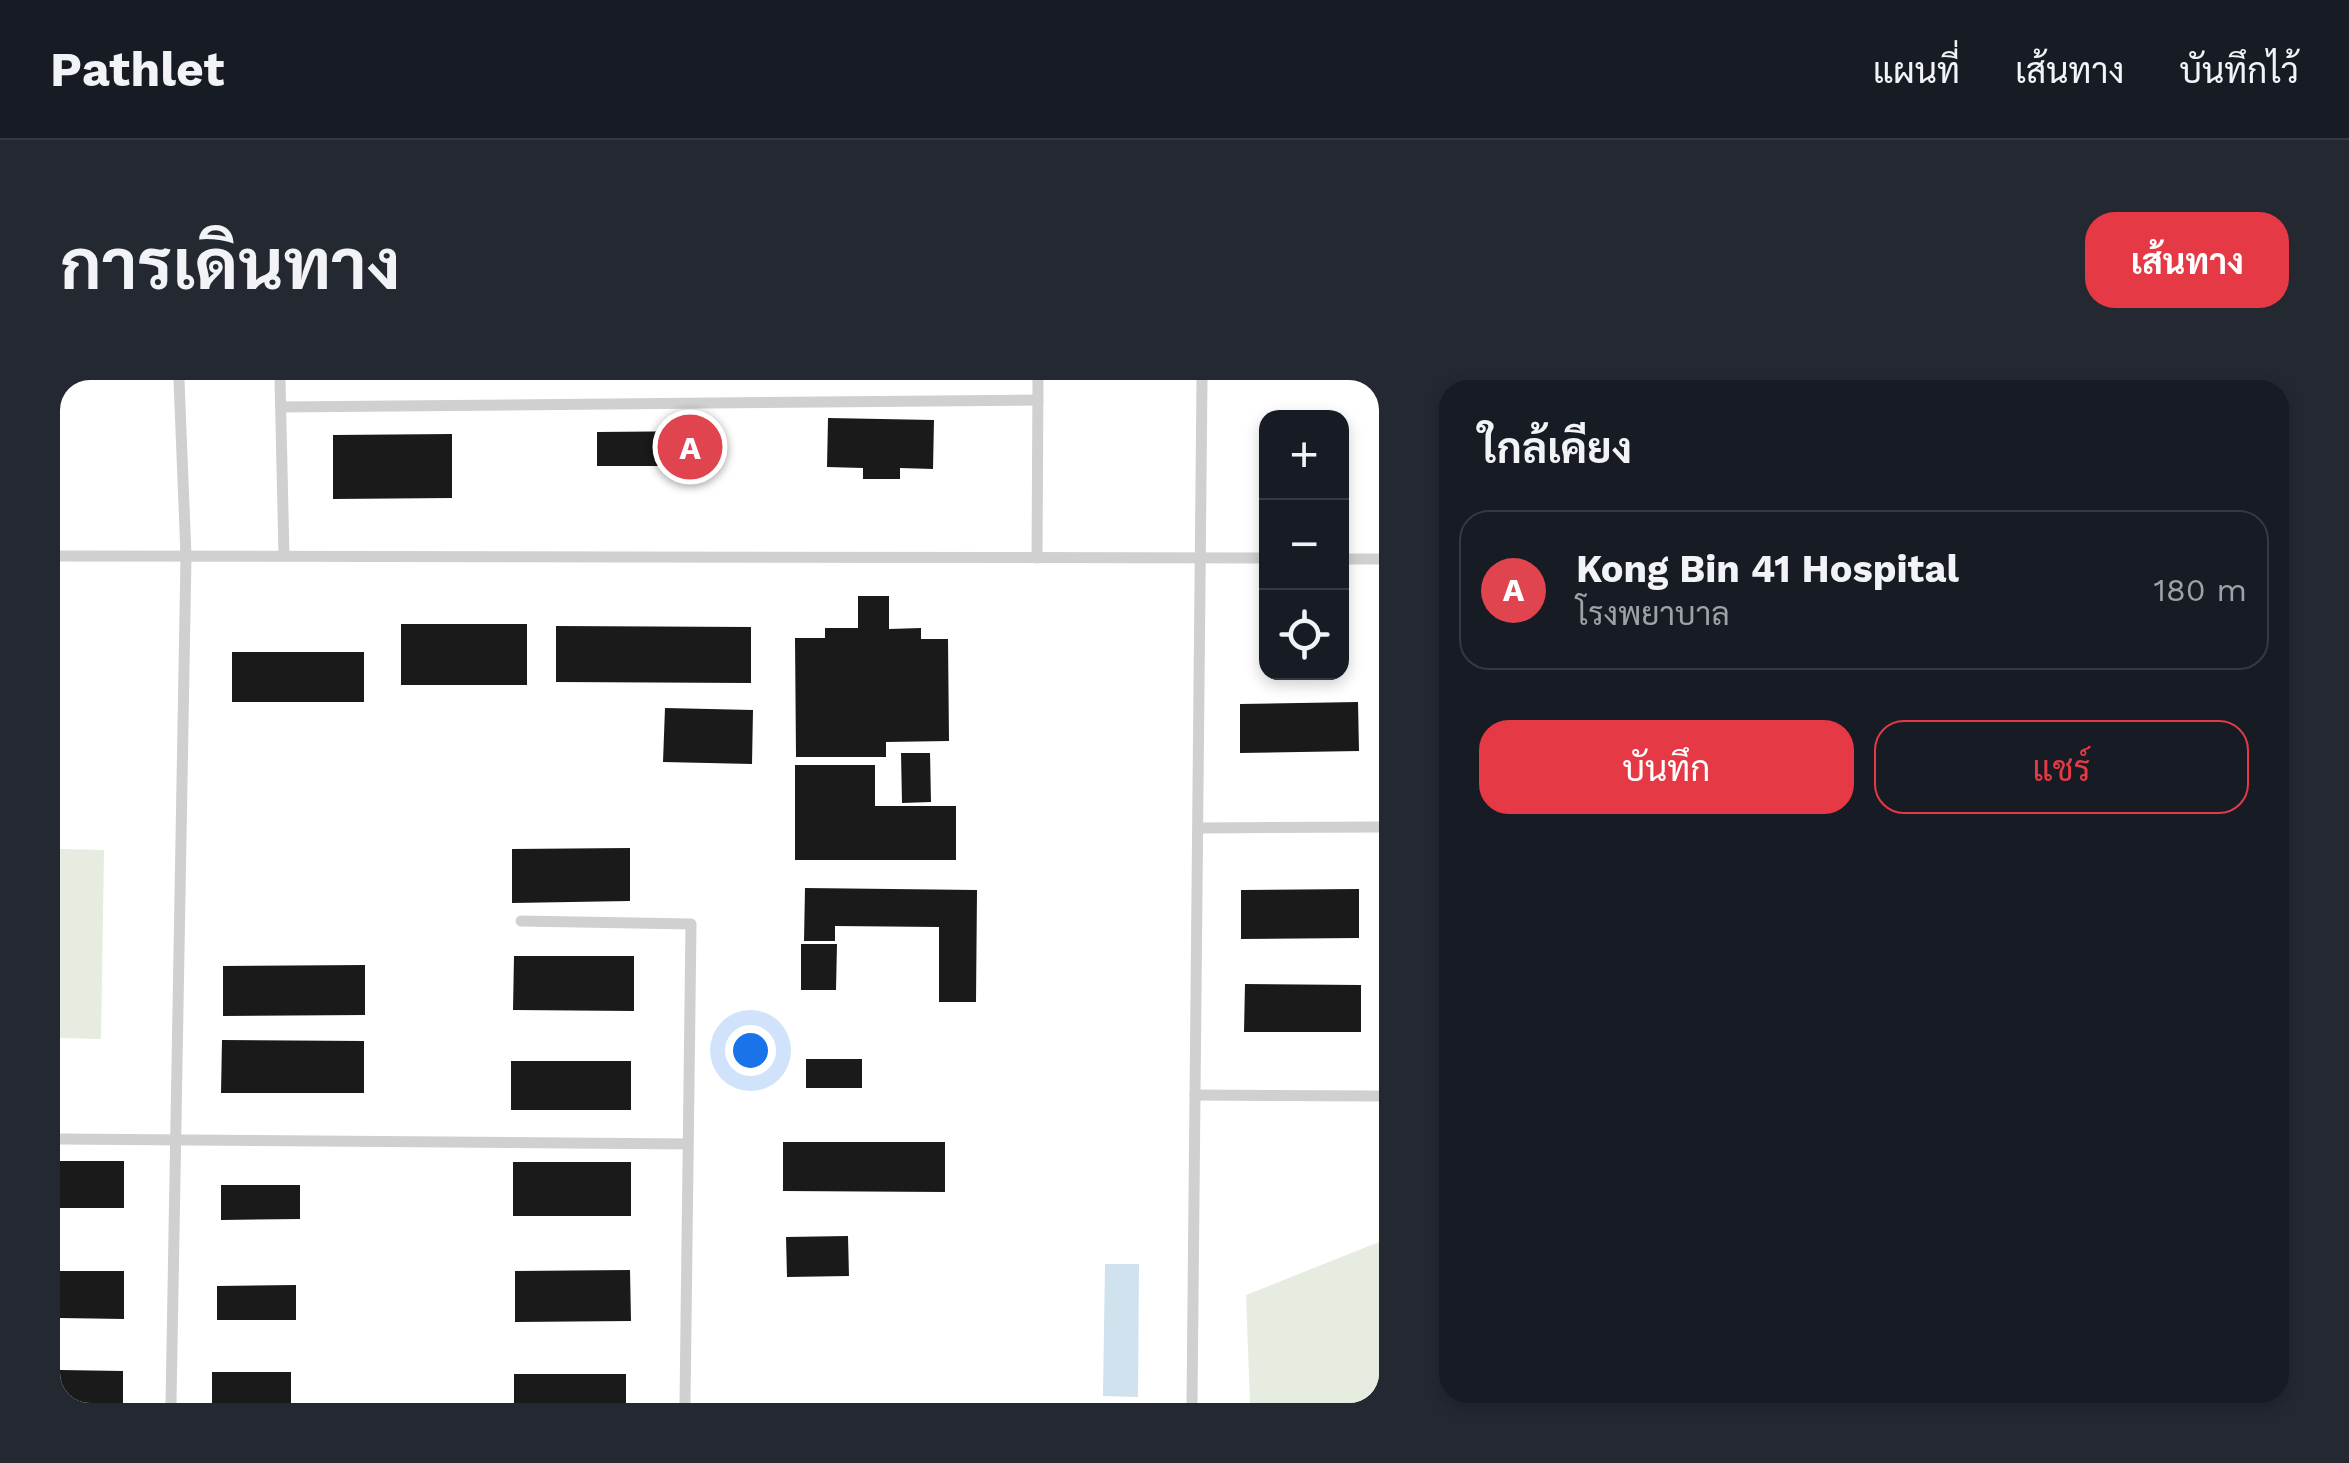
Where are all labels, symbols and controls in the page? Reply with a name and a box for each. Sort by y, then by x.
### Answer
text: Pathlet [50,41,224,98]
text: แผนที่ [1873,50,1960,92]
text: เส้นทาง [2015,50,2124,92]
text: บันทึกไว้ [2179,50,2299,92]
button: เส้นทาง [2085,212,2289,308]
text: การเดินทาง [60,224,401,306]
pin: A [658,410,722,484]
map controls [1259,410,1349,680]
button: + [1259,410,1349,500]
text: ใกล้เคียง [1479,424,1632,473]
button: − [1259,500,1349,590]
text: Kong Bin 41 Hospital [1576,547,1959,591]
text: A [1503,571,1524,609]
text: 180 m [2153,571,2247,609]
button: locate [1259,590,1349,680]
text: โรงพยาบาล [1576,595,1730,633]
button: บันทึก [1479,720,1854,814]
button: แชร์ [1874,720,2249,814]
your location [725,1025,776,1076]

